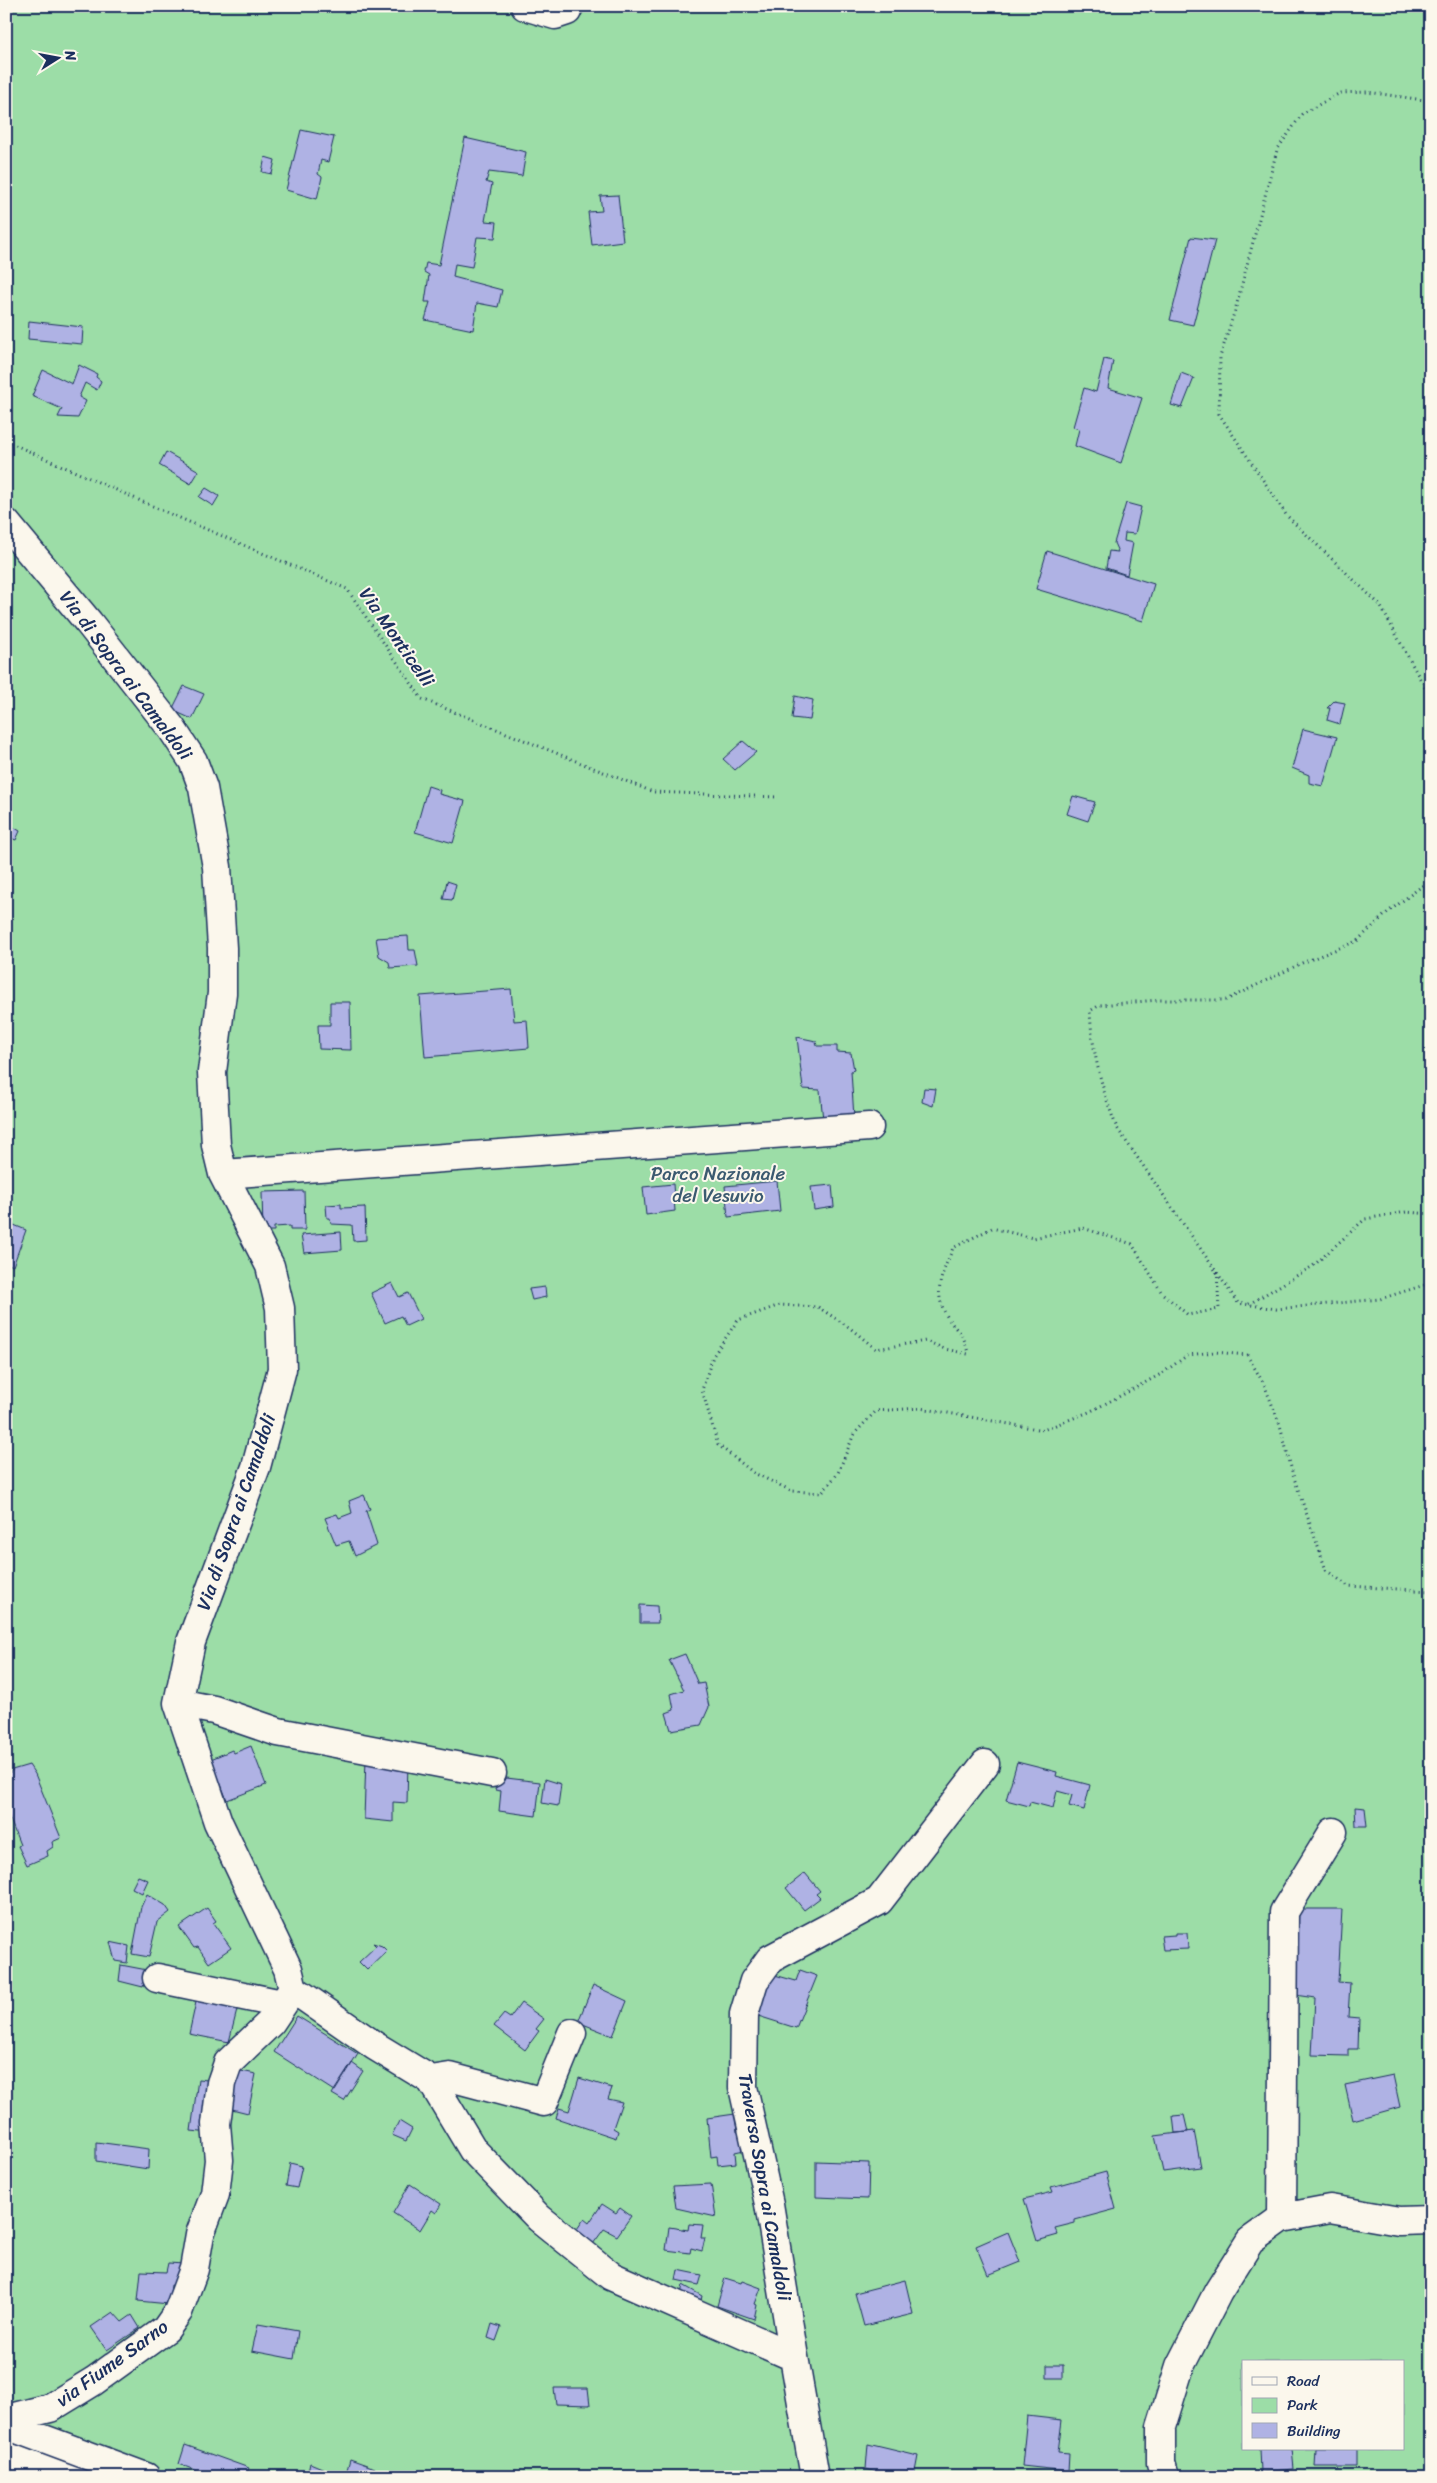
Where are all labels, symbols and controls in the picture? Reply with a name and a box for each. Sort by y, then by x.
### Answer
north arrow [32,32,82,82]
text: N [57,47,84,63]
street label: Via Monticelli [350,580,444,694]
street label: Via di Sopra ai Camaldoli [51,583,202,768]
park label: Parco Nazionale del Vesuvio [651,1157,786,1212]
street label: Via di Sopra ai Camaldoli [187,1408,285,1615]
street label: Traversa Sopra ai Camaldoli [729,2071,801,2304]
street label: via Fiume Sarno [49,2310,176,2415]
legend [1242,2360,1404,2450]
text: Road [1287,2368,1320,2394]
text: Park [1287,2392,1318,2418]
text: Building [1287,2418,1341,2444]

